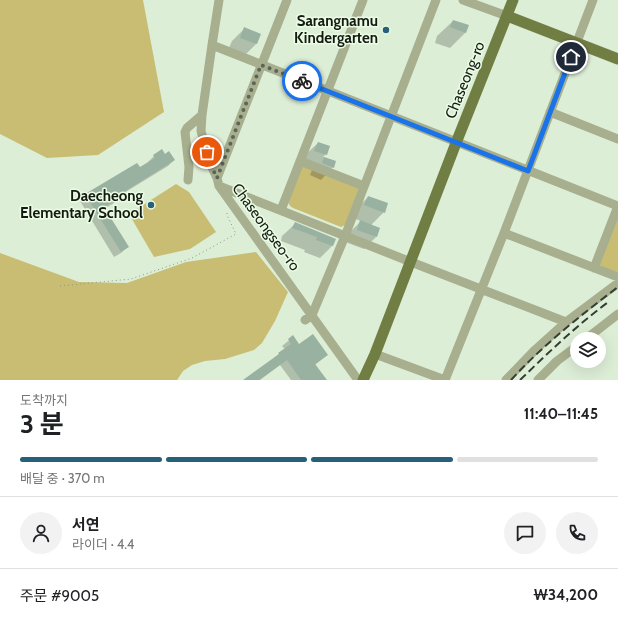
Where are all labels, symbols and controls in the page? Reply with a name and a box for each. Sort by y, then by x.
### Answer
place label: Sarangnamu Kindergarten [294,12,378,47]
marker: Sarangnamu Kindergarten [381,25,391,35]
street label: Chaseong-ro [441,39,489,121]
pin [554,40,588,74]
icon: home [560,46,582,68]
courier [282,61,322,101]
icon: bike [291,70,313,92]
pin [190,135,224,169]
icon: bag [196,141,218,163]
street label: Chaseongseo-ro [228,180,304,274]
place label: Daecheong Elementary School [20,187,143,222]
marker: Daecheong Elementary School [146,200,156,210]
map controls [570,332,606,368]
button: layers [570,332,606,368]
text: 도착까지 [20,392,68,408]
text: 11:40–11:45 [524,405,598,423]
text: 3 분 [20,408,64,440]
text: 배달 중 · 370 m [20,470,105,486]
button: person [20,512,62,554]
button: chat [504,512,546,554]
button: phone [556,512,598,554]
text: 서연 [72,516,100,534]
text: 라이더 · 4.4 [72,536,134,552]
text: ₩34,200 [534,586,598,604]
text: 주문 #9005 [20,587,99,605]

